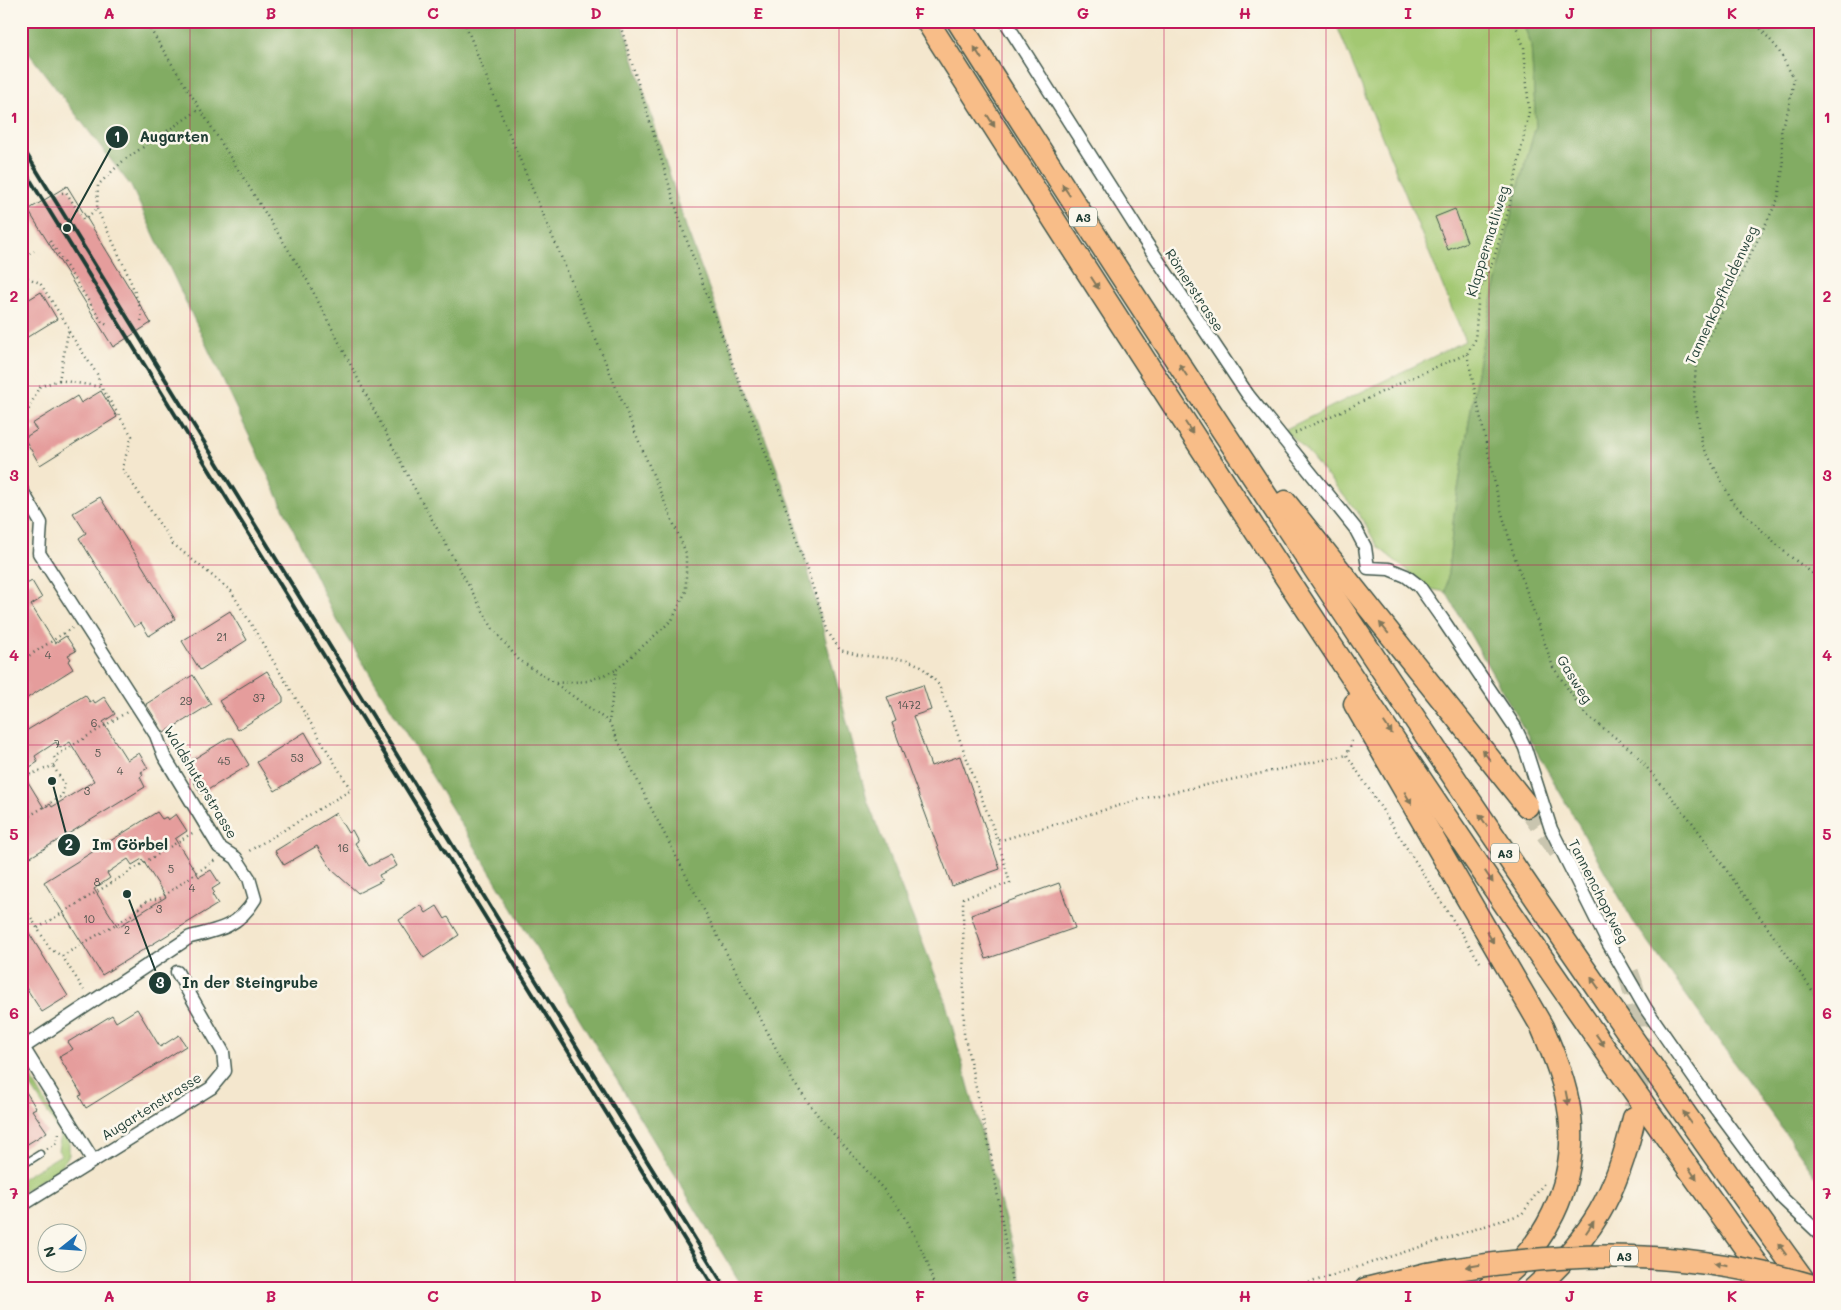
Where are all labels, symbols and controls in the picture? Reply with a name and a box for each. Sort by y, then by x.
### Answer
text: A [103,2,115,23]
text: B [266,2,276,23]
text: C [427,2,439,23]
text: D [590,2,602,23]
text: E [753,2,763,23]
text: F [915,2,925,23]
text: G [1077,2,1089,23]
text: H [1239,2,1251,23]
text: I [1404,2,1412,23]
text: J [1565,2,1575,23]
text: K [1727,2,1737,23]
one-way arrow [973,46,982,60]
text: 1 [10,106,18,127]
text: 1 [1823,106,1831,127]
one-way arrow [986,115,996,128]
callout: Augarten [105,122,219,152]
text: 1 [114,126,120,146]
text: Augarten [139,126,209,146]
one-way arrow [1061,183,1070,196]
street label: Klappermatliweg [1461,183,1513,299]
road number: A3 [1069,208,1097,226]
street label: Tannenkopfhaldenweg [1680,222,1762,368]
street label: Römerstrasse [1161,245,1229,335]
one-way arrow [1090,277,1099,290]
text: 2 [10,285,19,306]
text: 2 [1823,285,1832,306]
one-way arrow [1178,363,1188,376]
one-way arrow [1184,421,1194,435]
text: 3 [9,464,19,485]
text: 3 [1822,464,1832,485]
one-way arrow [1379,622,1390,635]
house number: 21 [216,629,228,644]
text: 4 [9,644,19,665]
text: 4 [1822,644,1832,665]
house number: 4 [45,647,52,662]
street label: Gasweg [1553,651,1597,707]
house number: 37 [253,690,265,705]
house number: 29 [180,693,193,708]
house number: 1472 [897,697,921,712]
house number: 6 [91,715,97,730]
one-way arrow [1383,721,1393,735]
street label: Waldshuterstrasse [160,722,242,842]
house number: 7 [54,736,60,751]
house number: 5 [95,745,101,760]
one-way arrow [1480,749,1491,762]
house number: 53 [291,750,304,765]
house number: 45 [218,753,230,768]
house number: 4 [117,763,124,778]
house number: 3 [84,783,91,798]
one-way arrow [1404,791,1413,804]
one-way arrow [1478,814,1488,827]
text: 5 [9,823,19,844]
text: 5 [1822,823,1832,844]
callout: Im Görbel [57,830,178,860]
text: 2 [65,834,73,854]
text: Im Görbel [92,834,168,854]
street label: Tannenchopfweg [1565,836,1633,946]
house number: 16 [337,840,349,855]
road number: A3 [1491,844,1519,862]
house number: 5 [168,861,174,876]
one-way arrow [1484,870,1493,884]
house number: 8 [94,874,101,889]
house number: 4 [189,880,196,895]
house number: 3 [156,901,163,916]
house number: 10 [83,911,95,926]
house number: 2 [124,922,130,937]
one-way arrow [1485,930,1494,943]
callout: In der Steingrube [147,968,328,998]
text: 3 [155,972,165,992]
text: In der Steingrube [182,972,318,992]
one-way arrow [1590,977,1600,990]
text: 6 [9,1002,19,1023]
text: 6 [1822,1002,1832,1023]
one-way arrow [1595,1033,1605,1047]
street label: Augartenstrasse [97,1068,205,1144]
one-way arrow [1563,1091,1571,1107]
one-way arrow [1682,1110,1692,1124]
one-way arrow [1688,1167,1698,1180]
text: 7 [10,1182,19,1203]
text: 7 [1823,1182,1832,1203]
one-way arrow [1586,1221,1595,1234]
north arrow [38,1222,88,1272]
one-way arrow [1776,1243,1787,1256]
text: N [38,1244,60,1260]
road number: A3 [1610,1246,1638,1266]
one-way arrow [1713,1260,1729,1268]
one-way arrow [1464,1263,1480,1271]
text: A [103,1285,115,1306]
text: B [266,1285,276,1306]
text: C [427,1285,439,1306]
text: D [590,1285,602,1306]
text: E [753,1285,763,1306]
text: F [915,1285,925,1306]
text: G [1077,1285,1089,1306]
text: H [1239,1285,1251,1306]
text: I [1404,1285,1412,1306]
text: J [1565,1285,1575,1306]
text: K [1727,1285,1737,1306]

